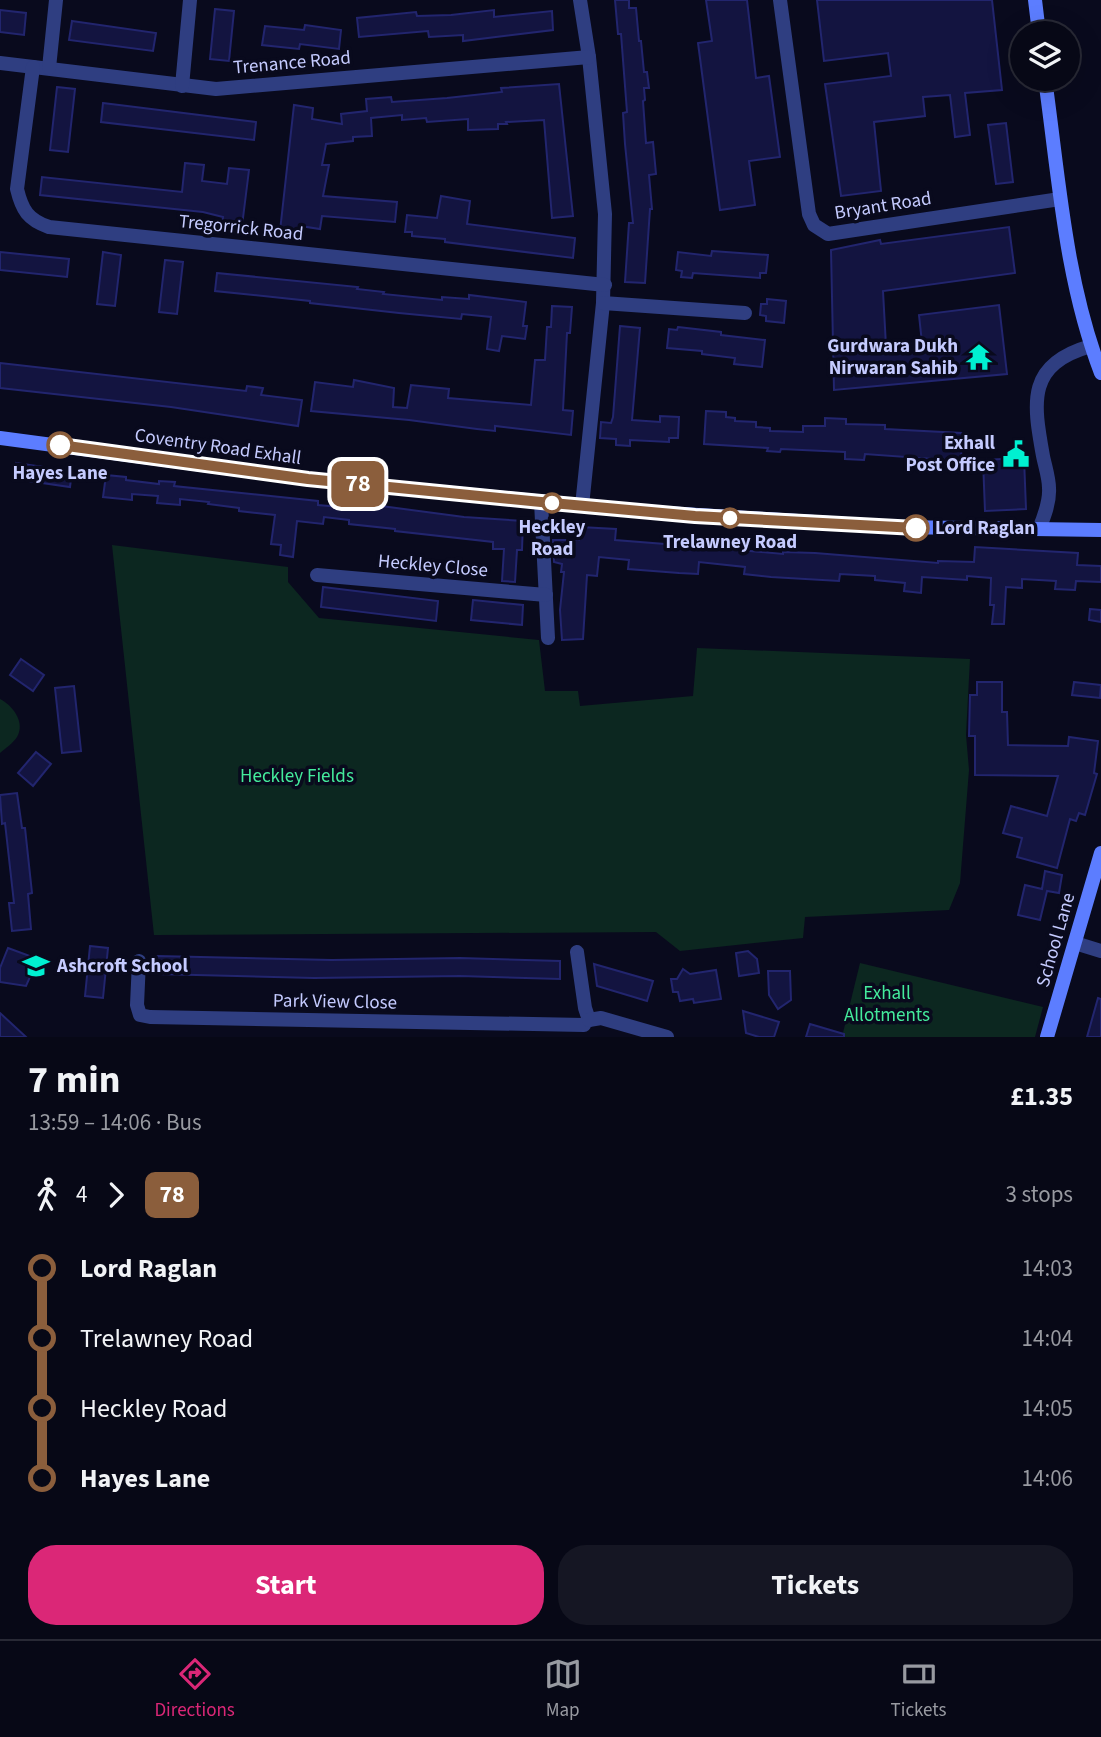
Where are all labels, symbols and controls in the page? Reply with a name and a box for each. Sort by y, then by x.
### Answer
map controls [1010,21,1080,91]
button: layers [1010,21,1080,91]
street label: Trenance Road [232,44,352,82]
street label: Bryant Road [833,185,933,227]
street label: Tregorrick Road [177,208,305,248]
place label: Gurdwara Dukh Nirwaran Sahib [827,333,958,382]
temple icon: Gurdwara Dukh Nirwaran Sahib [964,342,994,372]
street label: Coventry Road Exhall [133,422,303,472]
place label: Exhall Post Office [906,430,996,479]
marker: Hayes Lane [47,432,73,458]
public building icon: Exhall Post Office [1001,439,1031,469]
place label: Hayes Lane [12,460,108,487]
line badge: 78 [326,461,390,507]
text: 78 [345,466,371,501]
marker: Heckley Road [542,493,562,513]
marker: Trelawney Road [720,508,740,528]
place label: Heckley Road [518,514,586,563]
marker: Lord Raglan [903,515,929,541]
place label: Lord Raglan [935,515,1035,542]
place label: Trelawney Road [663,529,797,556]
street label: Heckley Close [377,548,489,584]
park label: Heckley Fields [240,763,354,790]
street label: School Lane [1030,890,1082,990]
school or university icon: Ashcroft School [21,951,51,981]
place label: Ashcroft School [56,953,188,980]
park label: Exhall Allotments [844,980,930,1029]
street label: Park View Close [273,987,397,1017]
text: 7 min [28,1053,120,1107]
text: £1.35 [1010,1078,1073,1115]
text: 13:59 – 14:06 · Bus [28,1106,202,1139]
icon: walk [28,1176,66,1214]
icon: forward [97,1176,135,1214]
text: 78 [159,1177,185,1212]
text: 4 [76,1178,87,1211]
text: 3 stops [1006,1178,1073,1211]
text: Lord Raglan [80,1250,217,1287]
text: 14:03 [1022,1252,1073,1285]
text: Trelawney Road [80,1320,253,1357]
text: 14:04 [1022,1322,1073,1355]
text: Heckley Road [80,1390,227,1427]
text: 14:05 [1022,1392,1073,1425]
text: Hayes Lane [80,1460,210,1497]
text: 14:06 [1022,1462,1073,1495]
button: Start [28,1545,544,1625]
button: Tickets [558,1545,1073,1625]
tab: Directions [154,1655,235,1724]
tab: Map [544,1655,582,1724]
tab: Tickets [891,1655,947,1724]

